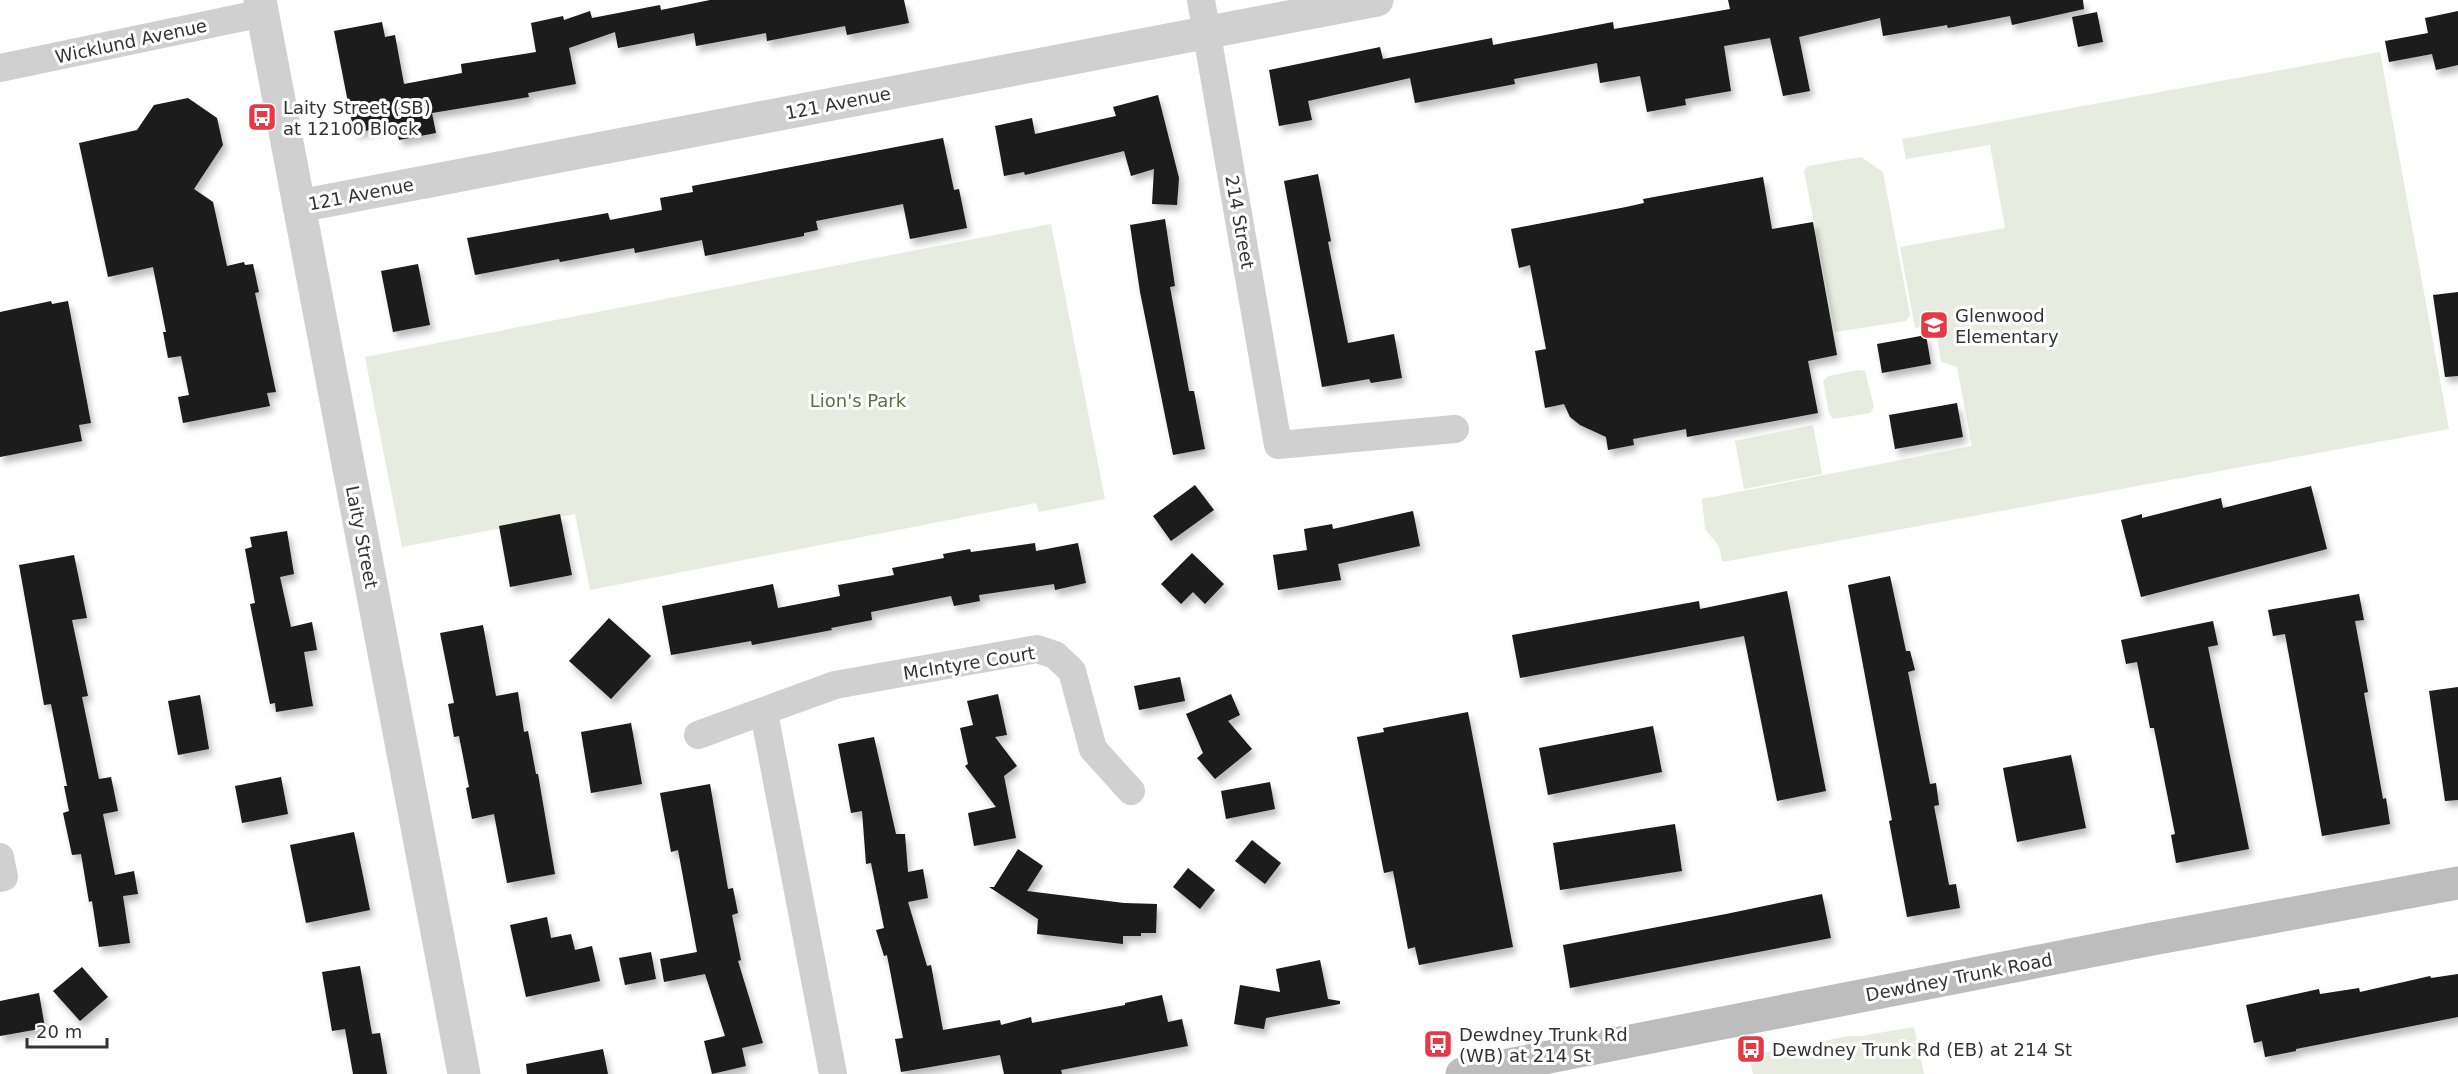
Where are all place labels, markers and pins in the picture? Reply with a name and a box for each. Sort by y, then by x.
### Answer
place label: Laity Street (SB) at 12100 Block [283,97,431,139]
bus stop icon: Laity Street (SB) at 12100 Block [246,101,278,133]
place label: Glenwood Elementary [1955,305,2059,347]
school or university icon: Glenwood Elementary [1918,309,1950,341]
place label: Dewdney Trunk Rd (WB) at 214 St [1459,1024,1628,1066]
bus stop icon: Dewdney Trunk Rd (WB) at 214 St [1422,1028,1454,1060]
bus stop icon: Dewdney Trunk Rd (EB) at 214 St [1735,1033,1767,1065]
place label: Dewdney Trunk Rd (EB) at 214 St [1772,1039,2072,1060]

